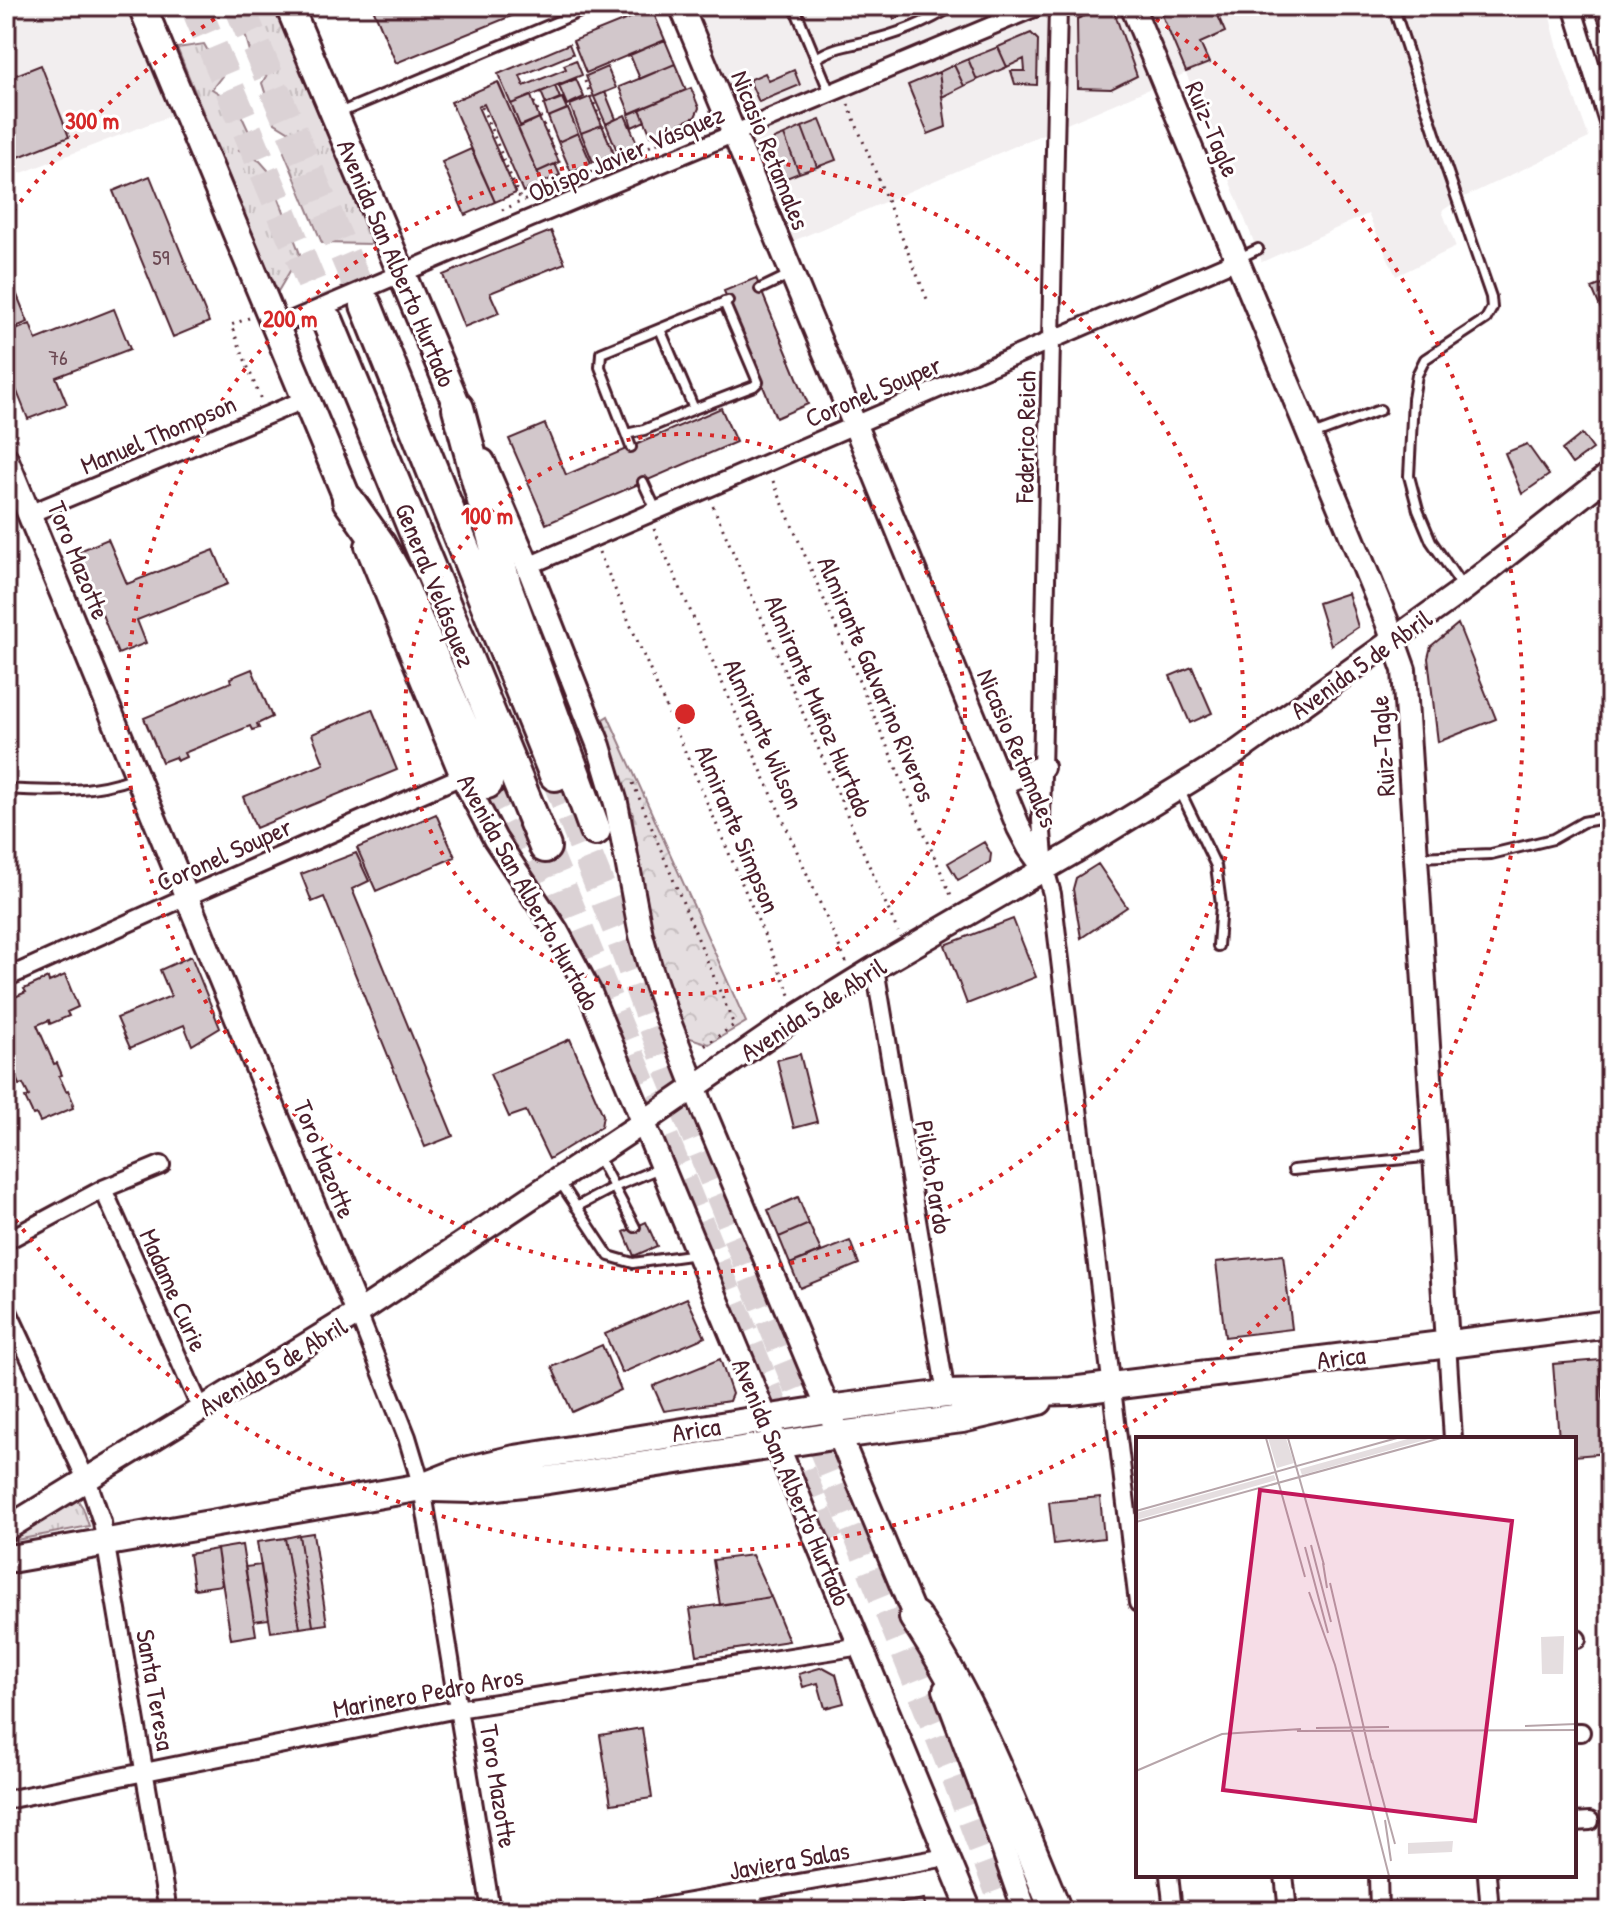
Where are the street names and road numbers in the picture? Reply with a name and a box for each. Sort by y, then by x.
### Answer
street label: Nicasio Retamales [723,65,819,235]
street label: Ruiz-Tagle [1177,76,1249,182]
street label: Obispo Javier Vásquez [523,96,729,210]
street label: Avenida San Alberto Hurtado [329,134,465,392]
street label: Coronel Souper [800,347,946,435]
street label: Federico Reich [1006,371,1044,504]
street label: Manuel Thompson [75,386,241,482]
street label: Toro Mazotte [39,496,119,624]
street label: General Velásquez [387,498,485,672]
street label: Almirante Galvarino Riveros [809,551,945,807]
street label: Almirante Muñoz Hurtado [756,590,882,822]
street label: Avenida 5 de Abril [1283,601,1439,727]
street label: Almirante Wilson [715,653,813,815]
street label: Nicasio Retamales [969,664,1067,832]
street label: Ruiz-Tagle [1361,694,1403,798]
street label: Almirante Simpson [687,740,789,918]
street label: Avenida San Alberto Hurtado [449,767,609,1017]
street label: Coronel Souper [151,809,297,899]
street label: Avenida 5 de Abril [733,949,893,1069]
street label: Toro Mazotte [285,1095,365,1223]
street label: Piloto Pardo [907,1118,961,1236]
street label: Madame Curie [131,1223,217,1357]
street label: Avenida 5 de Abril [192,1308,354,1424]
street label: Arica [1315,1337,1367,1377]
street label: Avenida San Alberto Hurtado [724,1353,860,1611]
street label: Arica [669,1408,723,1450]
street label: Santa Teresa [128,1627,184,1753]
street label: Marinero Pedro Aros [330,1658,526,1726]
street label: Toro Mazotte [472,1722,526,1850]
street label: Javiera Salas [726,1832,852,1888]

